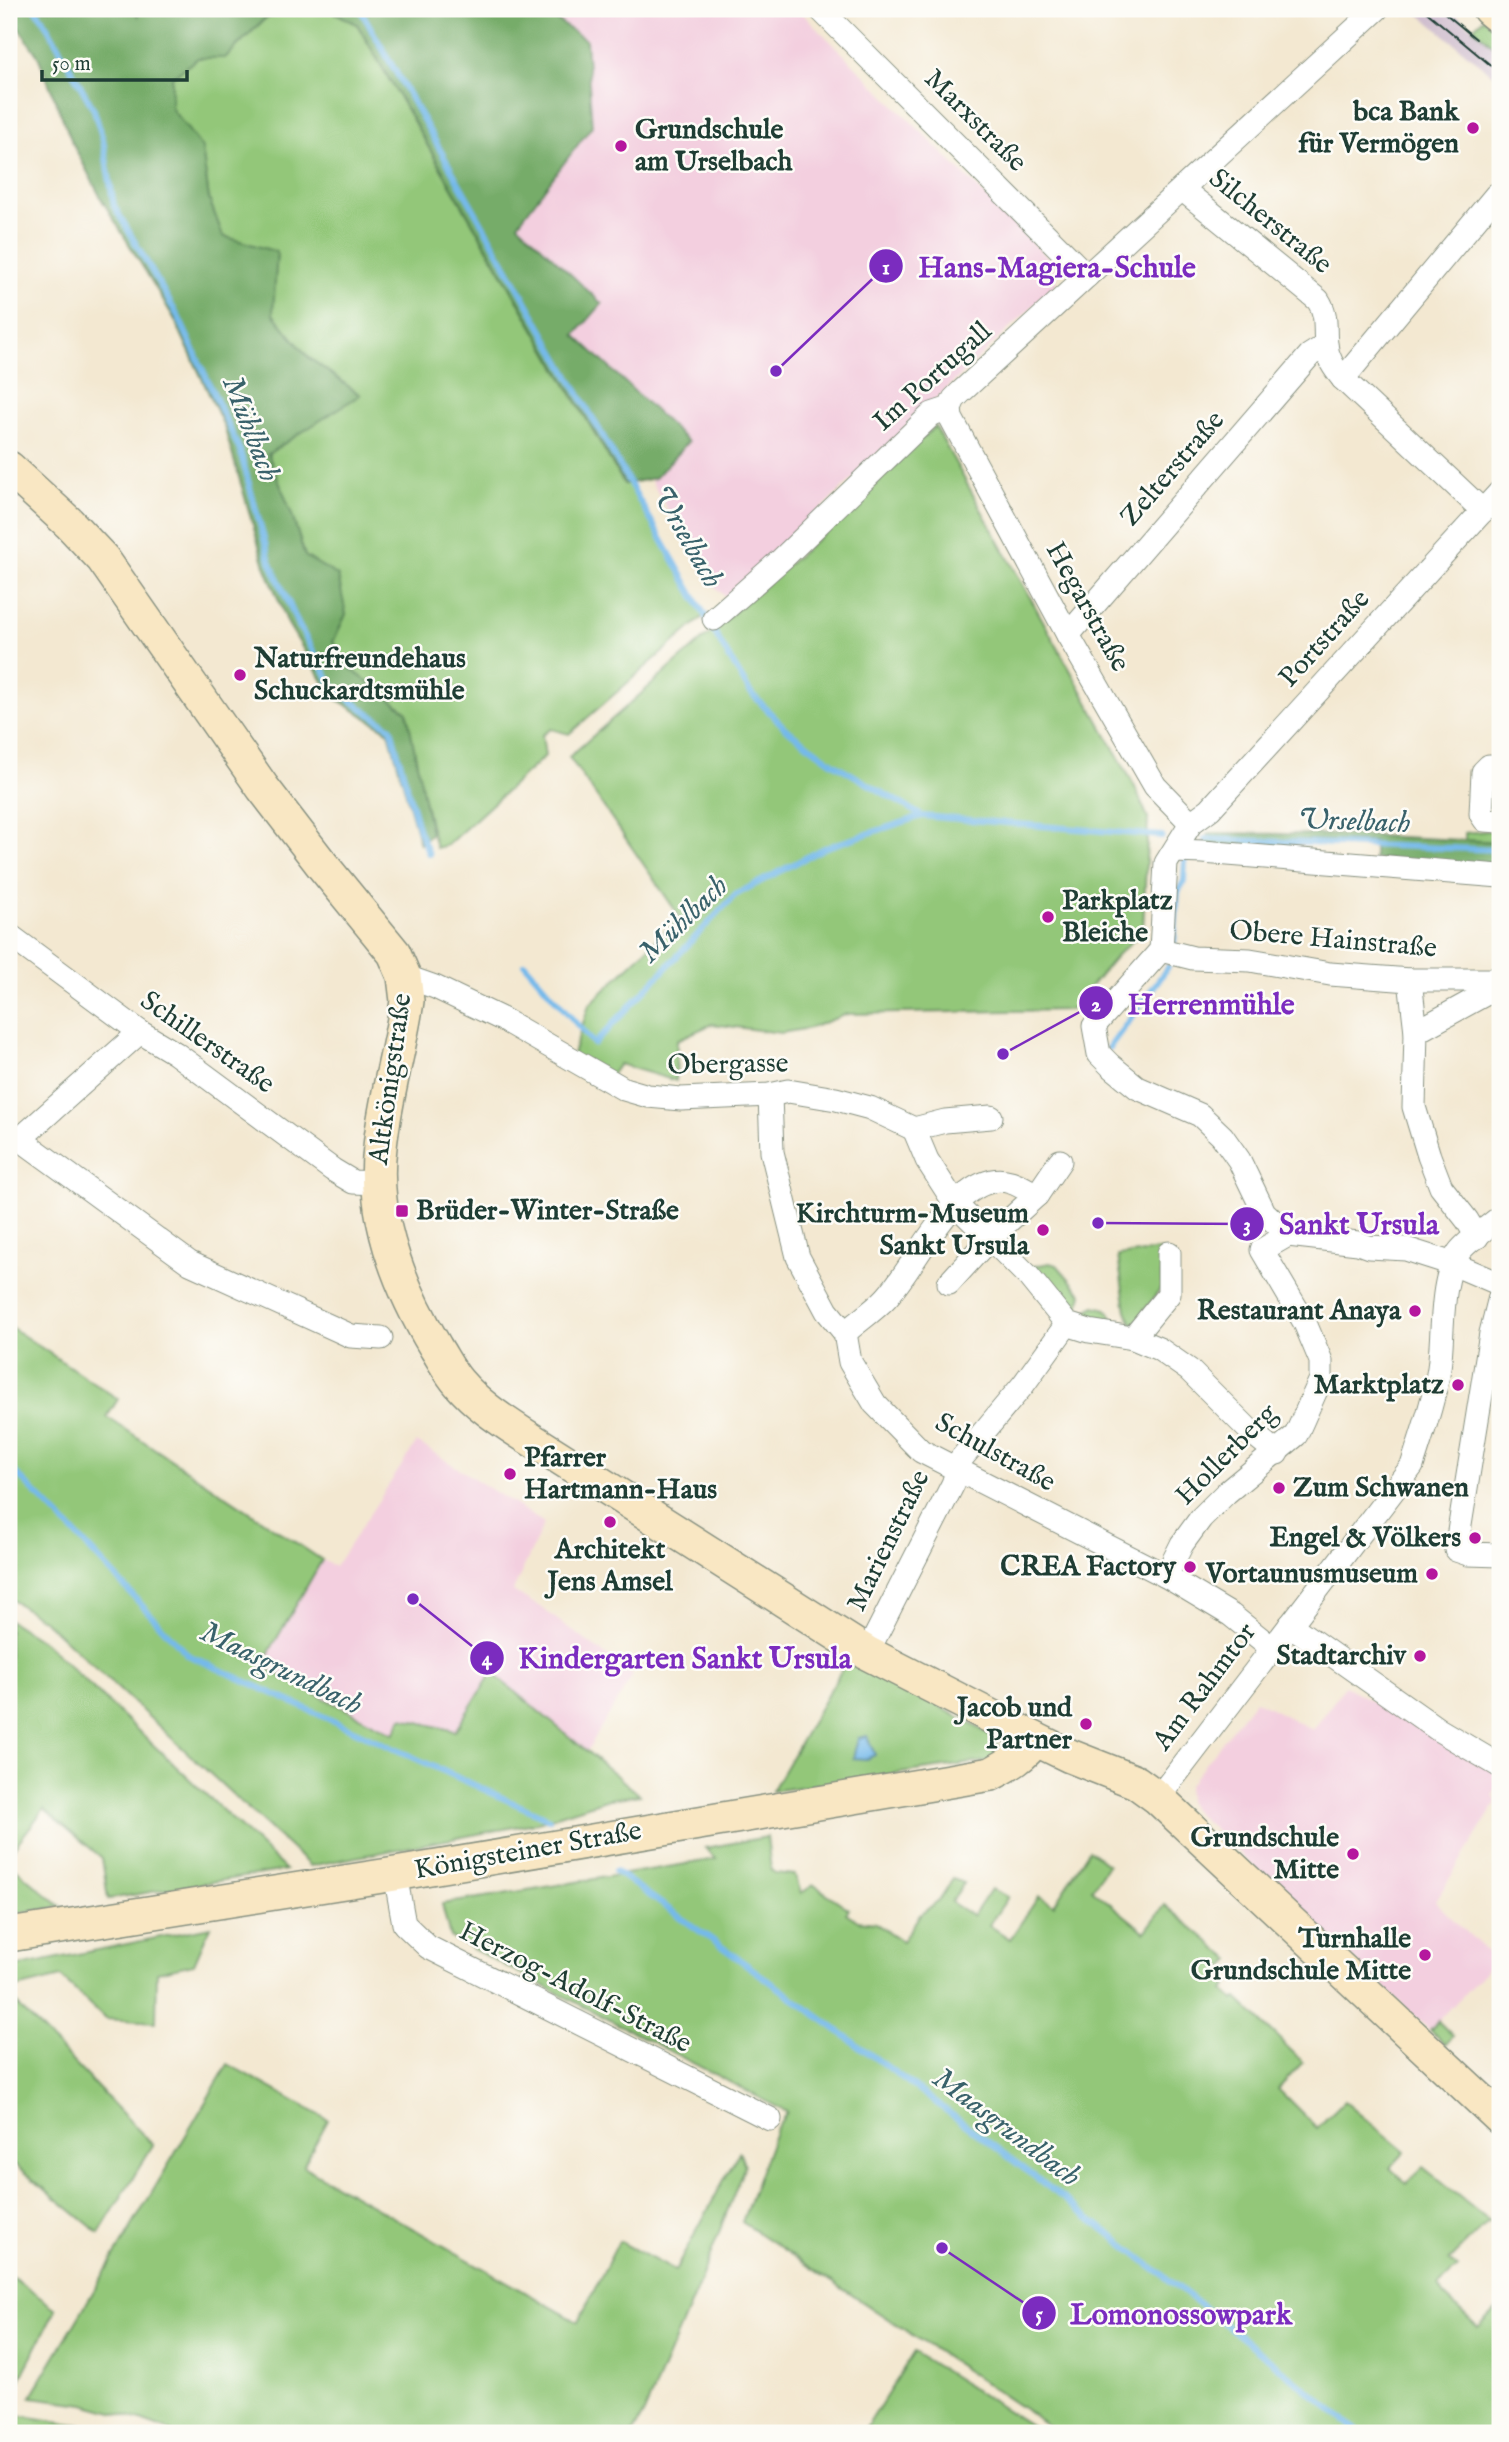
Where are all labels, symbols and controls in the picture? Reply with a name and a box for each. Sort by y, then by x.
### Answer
scale bar [42,38,187,82]
text: 50 m [52,51,91,78]
street label: Marxstraße [916,62,1034,180]
place label: bca Bank für Vermögen [1298,95,1460,162]
place label: Grundschule am Urselbach [635,113,794,180]
marker: bca Bank für Vermögen [1465,120,1481,136]
marker: Grundschule am Urselbach [613,138,629,154]
street label: Silcherstraße [1201,162,1339,282]
callout: Hans-Magiera-Schule [869,241,1209,292]
text: Hans-Magiera-Schule [918,250,1196,288]
text: 1 [882,255,890,282]
street label: Im Portugall [866,314,1000,439]
water label: Mühlbach [213,371,288,488]
street label: Zelterstraße [1113,404,1233,534]
water label: Urselbach [641,479,731,596]
street label: Hegarstraße [1037,536,1137,678]
street label: Portstraße [1272,583,1378,695]
place label: Naturfreundehaus Schuckardtsmühle [253,642,466,709]
marker: Naturfreundehaus Schuckardtsmühle [232,667,248,683]
water label: Urselbach [1297,801,1411,843]
water label: Mühlbach [631,868,737,972]
place label: Parkplatz Bleiche [1062,884,1173,951]
marker: Parkplatz Bleiche [1040,909,1056,925]
street label: Obere Hainstraße [1228,914,1438,967]
callout: Herrenmühle [1078,978,1308,1029]
street label: Schillerstraße [133,984,281,1102]
text: Herrenmühle [1127,987,1295,1025]
street label: Altkönigstraße [362,991,420,1168]
text: 2 [1091,992,1101,1019]
street label: Obergasse [667,1046,789,1084]
place label: Brüder-Winter-Straße [416,1194,679,1229]
place label: Kirchturm-Museum Sankt Ursula [796,1197,1030,1264]
callout: Sankt Ursula [1230,1198,1453,1249]
marker: Brüder-Winter-Straße [394,1203,410,1219]
text: Sankt Ursula [1279,1207,1440,1245]
text: 3 [1243,1212,1251,1239]
marker: Kirchturm-Museum Sankt Ursula [1035,1222,1051,1238]
place label: Restaurant Anaya [1197,1294,1402,1329]
marker: Restaurant Anaya [1407,1303,1423,1319]
place label: Marktplatz [1313,1368,1444,1403]
marker: Marktplatz [1450,1377,1466,1393]
street label: Hollerberg [1169,1396,1286,1513]
street label: Schulstraße [929,1406,1062,1500]
place label: Pfarrer Hartmann-Haus [524,1441,717,1508]
street label: Marienstraße [840,1464,938,1617]
marker: Pfarrer Hartmann-Haus [502,1466,518,1482]
place label: Zum Schwanen [1293,1471,1469,1506]
marker: Zum Schwanen [1271,1480,1287,1496]
marker: Architekt Jens Amsel [602,1514,618,1530]
place label: Engel & Völkers [1269,1521,1461,1556]
marker: Engel & Völkers [1467,1530,1483,1546]
place label: Architekt Jens Amsel [543,1533,674,1600]
place label: CREA Factory [1000,1550,1177,1585]
place label: Vortaunusmuseum [1205,1557,1418,1592]
marker: CREA Factory [1182,1559,1198,1575]
marker: Vortaunusmuseum [1424,1566,1440,1582]
water label: Maasgrundbach [194,1613,369,1725]
street label: Am Rahmtor [1145,1616,1264,1759]
callout: Kindergarten Sankt Ursula [469,1632,866,1683]
place label: Stadtarchiv [1276,1639,1408,1674]
text: Kindergarten Sankt Ursula [518,1641,853,1679]
text: 4 [482,1646,493,1673]
marker: Stadtarchiv [1412,1648,1428,1664]
place label: Jacob und Partner [953,1691,1073,1758]
marker: Jacob und Partner [1078,1716,1094,1732]
street label: Königsteiner Straße [412,1814,645,1888]
place label: Grundschule Mitte [1191,1821,1339,1888]
marker: Grundschule Mitte [1345,1846,1361,1862]
street label: Herzog-Adolf-Straße [453,1914,697,2062]
place label: Turnhalle Grundschule Mitte [1191,1922,1411,1989]
marker: Turnhalle Grundschule Mitte [1417,1947,1433,1963]
water label: Maasgrundbach [924,2060,1088,2196]
callout: Lomonossowpark [1021,2288,1306,2339]
text: Lomonossowpark [1070,2297,1293,2335]
text: 5 [1035,2302,1043,2329]

